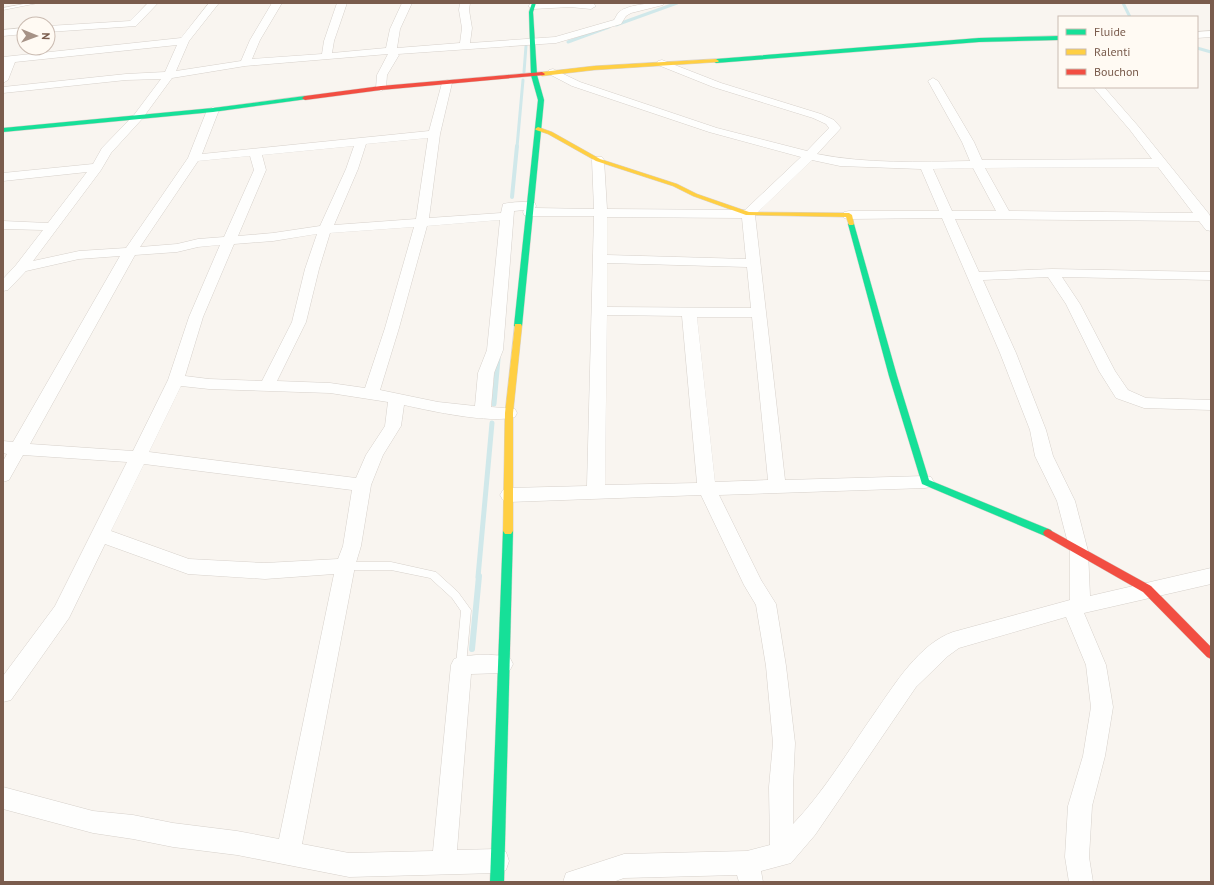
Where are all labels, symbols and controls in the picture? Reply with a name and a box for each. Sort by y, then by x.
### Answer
north arrow [16,16,56,56]
legend [1058,16,1198,88]
text: Fluide [1094,24,1126,39]
text: N [39,32,53,40]
text: Ralenti [1094,44,1130,59]
text: Bouchon [1094,64,1139,79]

